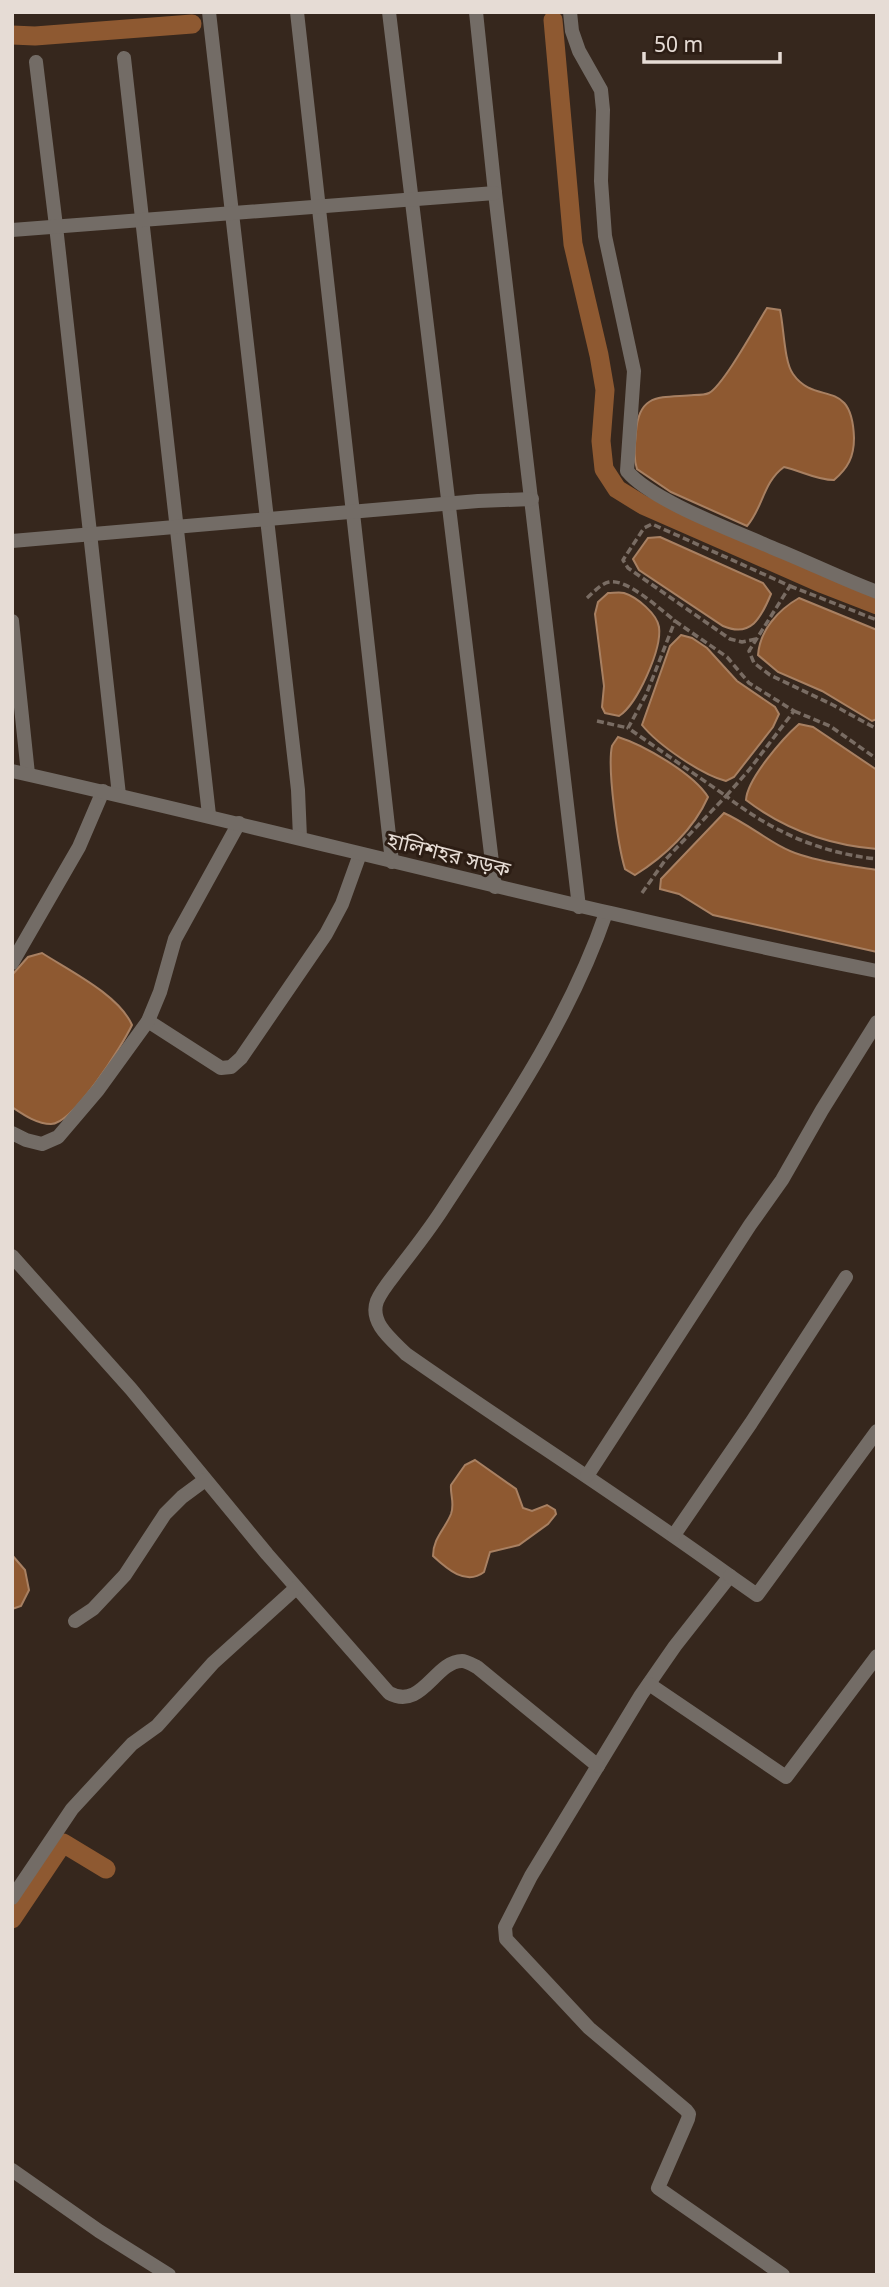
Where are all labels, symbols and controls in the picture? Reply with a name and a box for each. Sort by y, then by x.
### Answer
scale bar [644,21,780,65]
text: 50 m [654,30,703,58]
street label: হালিশহর সড়ক [383,825,515,883]

